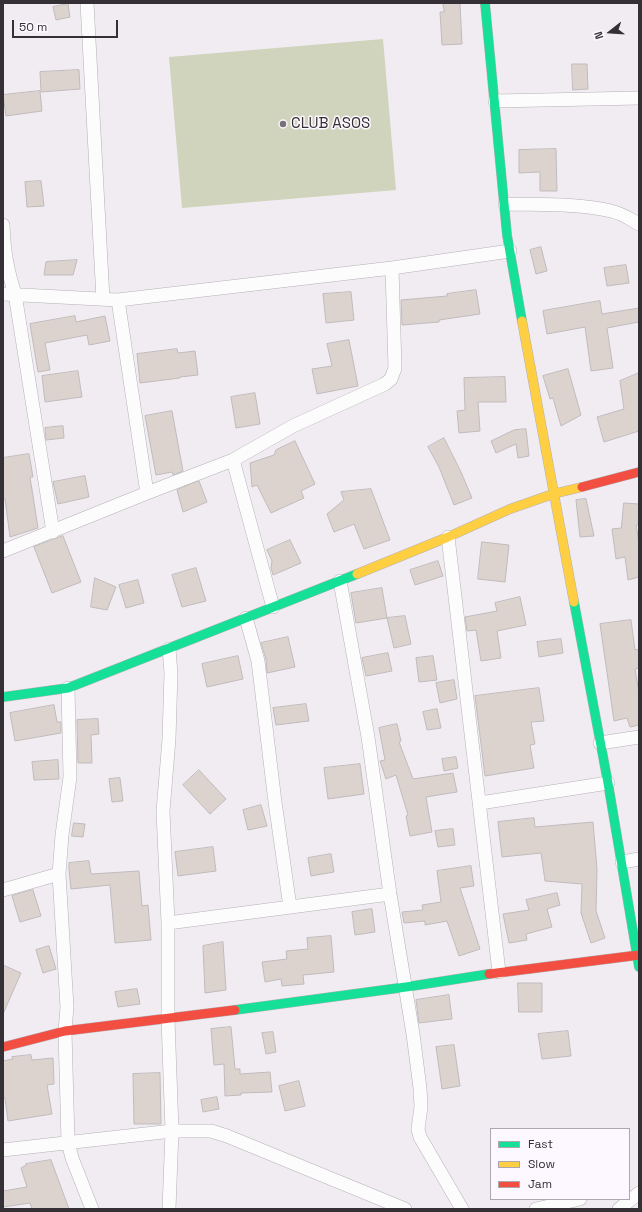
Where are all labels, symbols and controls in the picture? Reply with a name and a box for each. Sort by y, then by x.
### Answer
scale bar [14,12,120,38]
north arrow [590,12,630,52]
text: 50 m [19,19,47,35]
text: N [591,30,606,41]
place label: CLUB ASOS [291,115,370,133]
marker: CLUB ASOS [278,119,288,129]
legend [490,1128,630,1200]
text: Fast [528,1136,553,1152]
text: Slow [528,1156,555,1172]
text: Jam [528,1176,552,1192]

